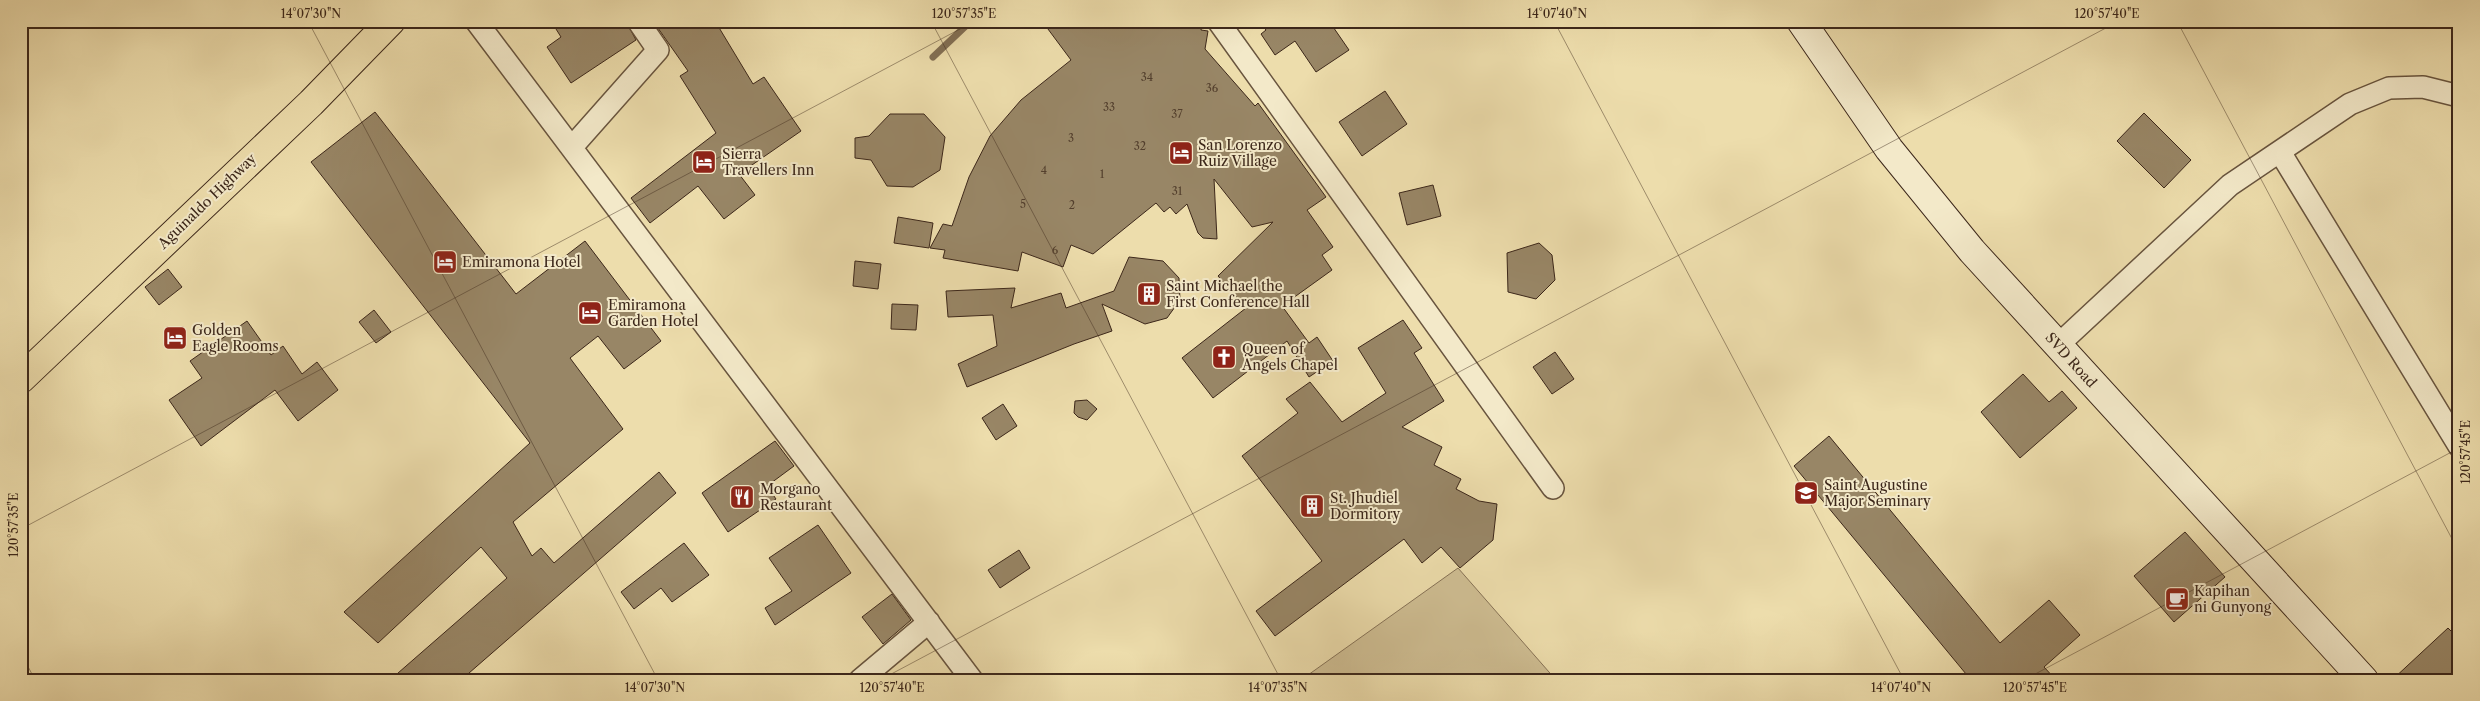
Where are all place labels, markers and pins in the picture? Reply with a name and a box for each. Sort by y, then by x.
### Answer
place label: San Lorenzo Ruiz Village [1198,136,1282,170]
hotel icon: San Lorenzo Ruiz Village [1168,140,1194,166]
place label: Sierra Travellers Inn [722,145,814,179]
hotel icon: Sierra Travellers Inn [691,149,717,175]
hotel icon: Emiramona Hotel [432,249,458,275]
place label: Emiramona Hotel [462,253,581,271]
place label: Saint Michael the First Conference Hall [1166,277,1310,311]
building icon: Saint Michael the First Conference Hall [1136,281,1162,307]
place label: Emiramona Garden Hotel [608,296,698,330]
hotel icon: Emiramona Garden Hotel [577,300,603,326]
place label: Golden Eagle Rooms [192,321,279,355]
hotel icon: Golden Eagle Rooms [162,325,188,351]
place label: Queen of Angels Chapel [1241,340,1338,374]
church icon: Queen of Angels Chapel [1211,344,1237,370]
place label: Saint Augustine Major Seminary [1824,476,1931,510]
place label: Morgano Restaurant [760,480,832,514]
school or university icon: Saint Augustine Major Seminary [1793,480,1819,506]
restaurant icon: Morgano Restaurant [729,484,755,510]
place label: St. Jhudiel Dormitory [1330,489,1401,523]
building icon: St. Jhudiel Dormitory [1299,493,1325,519]
place label: Kapihan ni Gunyong [2194,582,2272,616]
cafe icon: Kapihan ni Gunyong [2164,586,2190,612]

